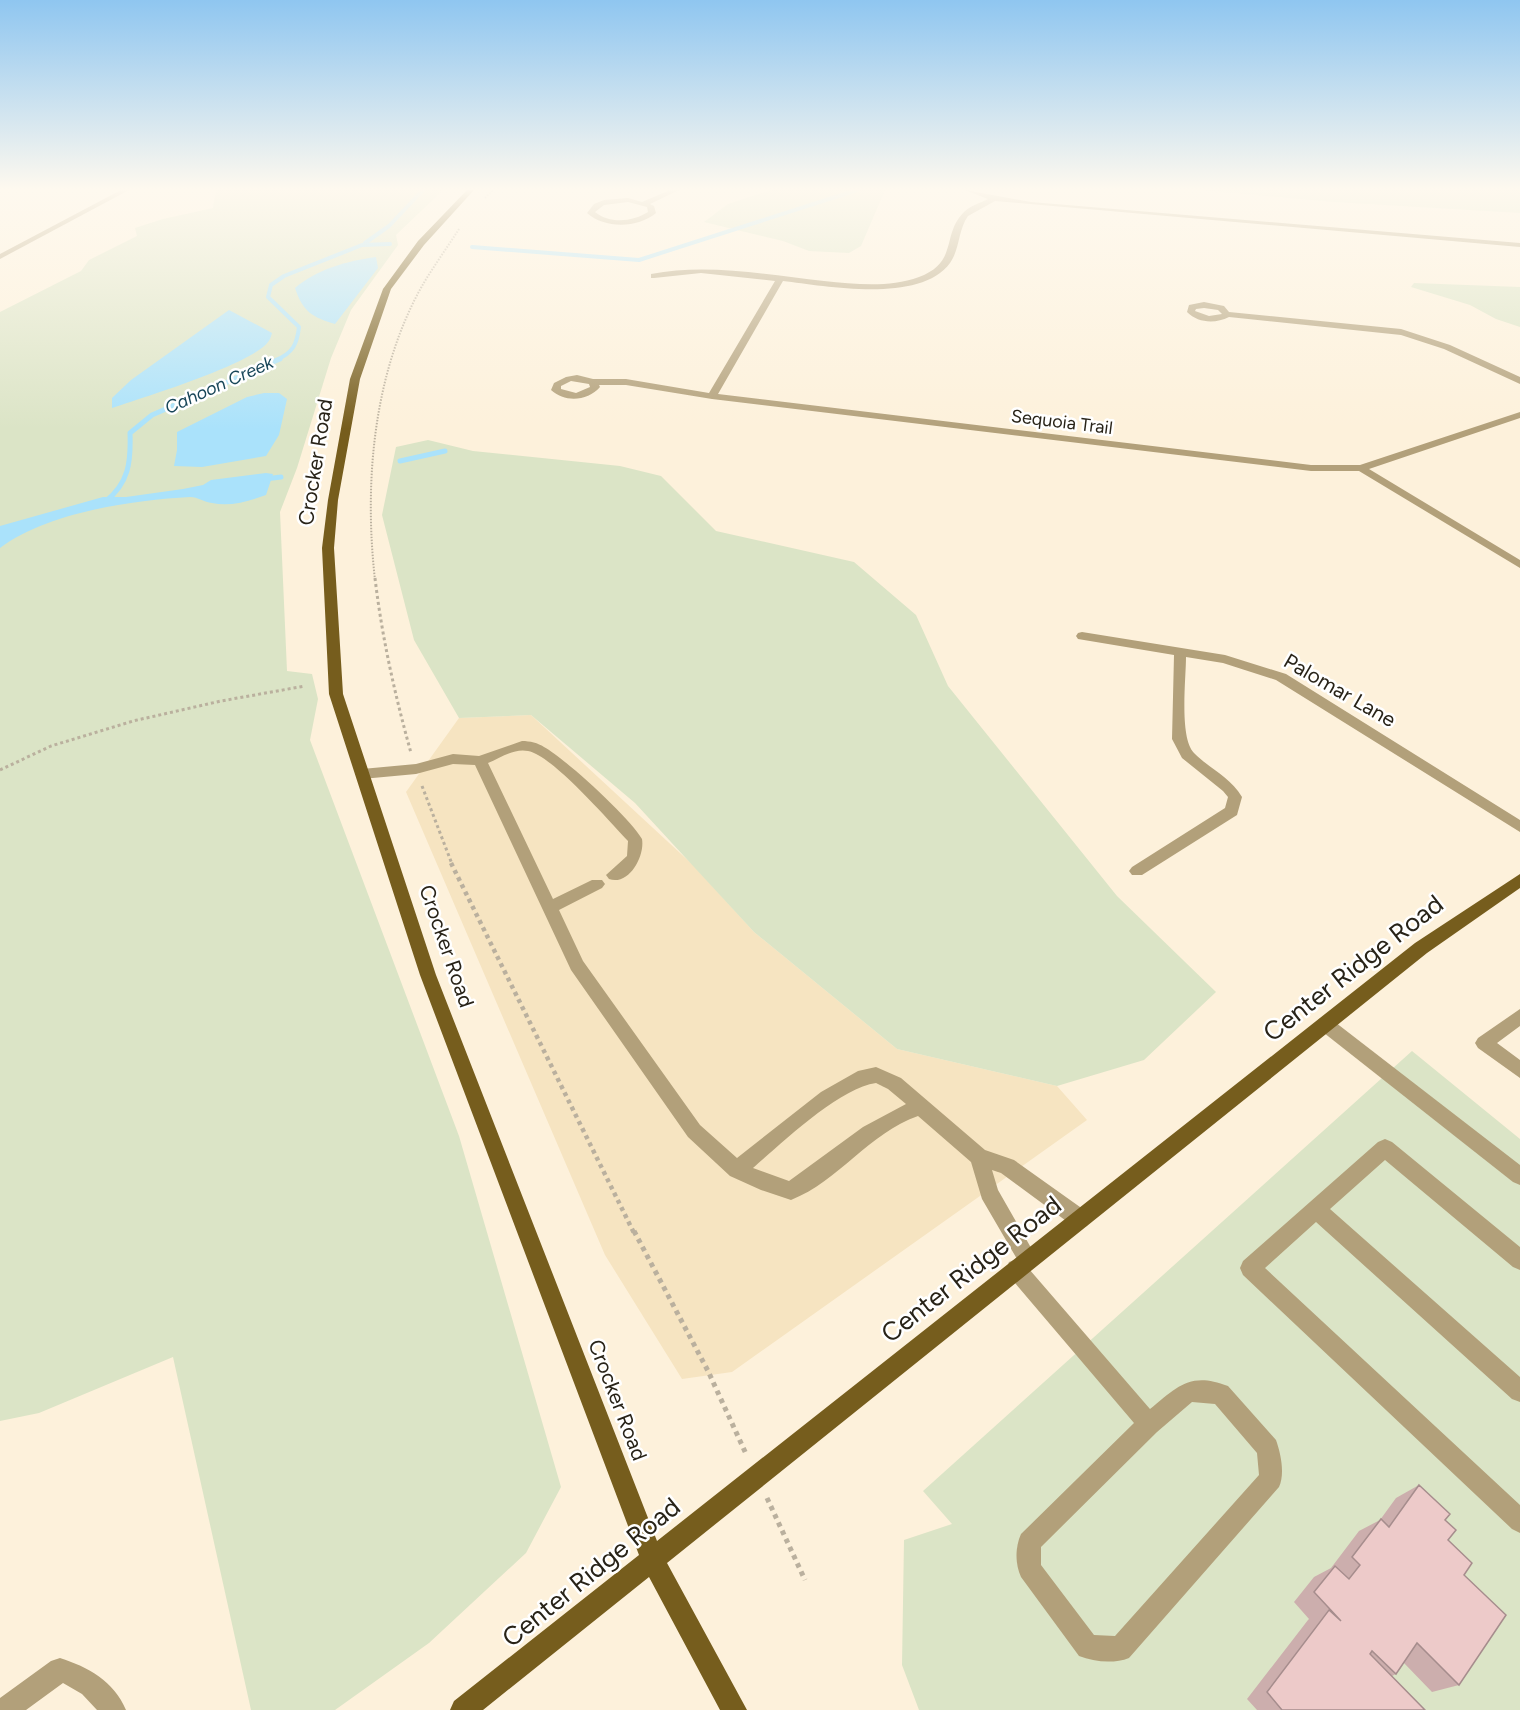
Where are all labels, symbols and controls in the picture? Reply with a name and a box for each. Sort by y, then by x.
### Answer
water label: Cahoon Creek [161,351,278,419]
street label: Crocker Road [293,397,337,527]
street label: Sequoia Trail [1010,405,1114,439]
street label: Palomar Lane [1280,648,1400,732]
street label: Crocker Road [414,881,480,1011]
street label: Center Ridge Road [1257,888,1449,1048]
street label: Center Ridge Road [875,1189,1067,1349]
street label: Crocker Road [583,1336,653,1464]
street label: Center Ridge Road [495,1490,687,1654]

